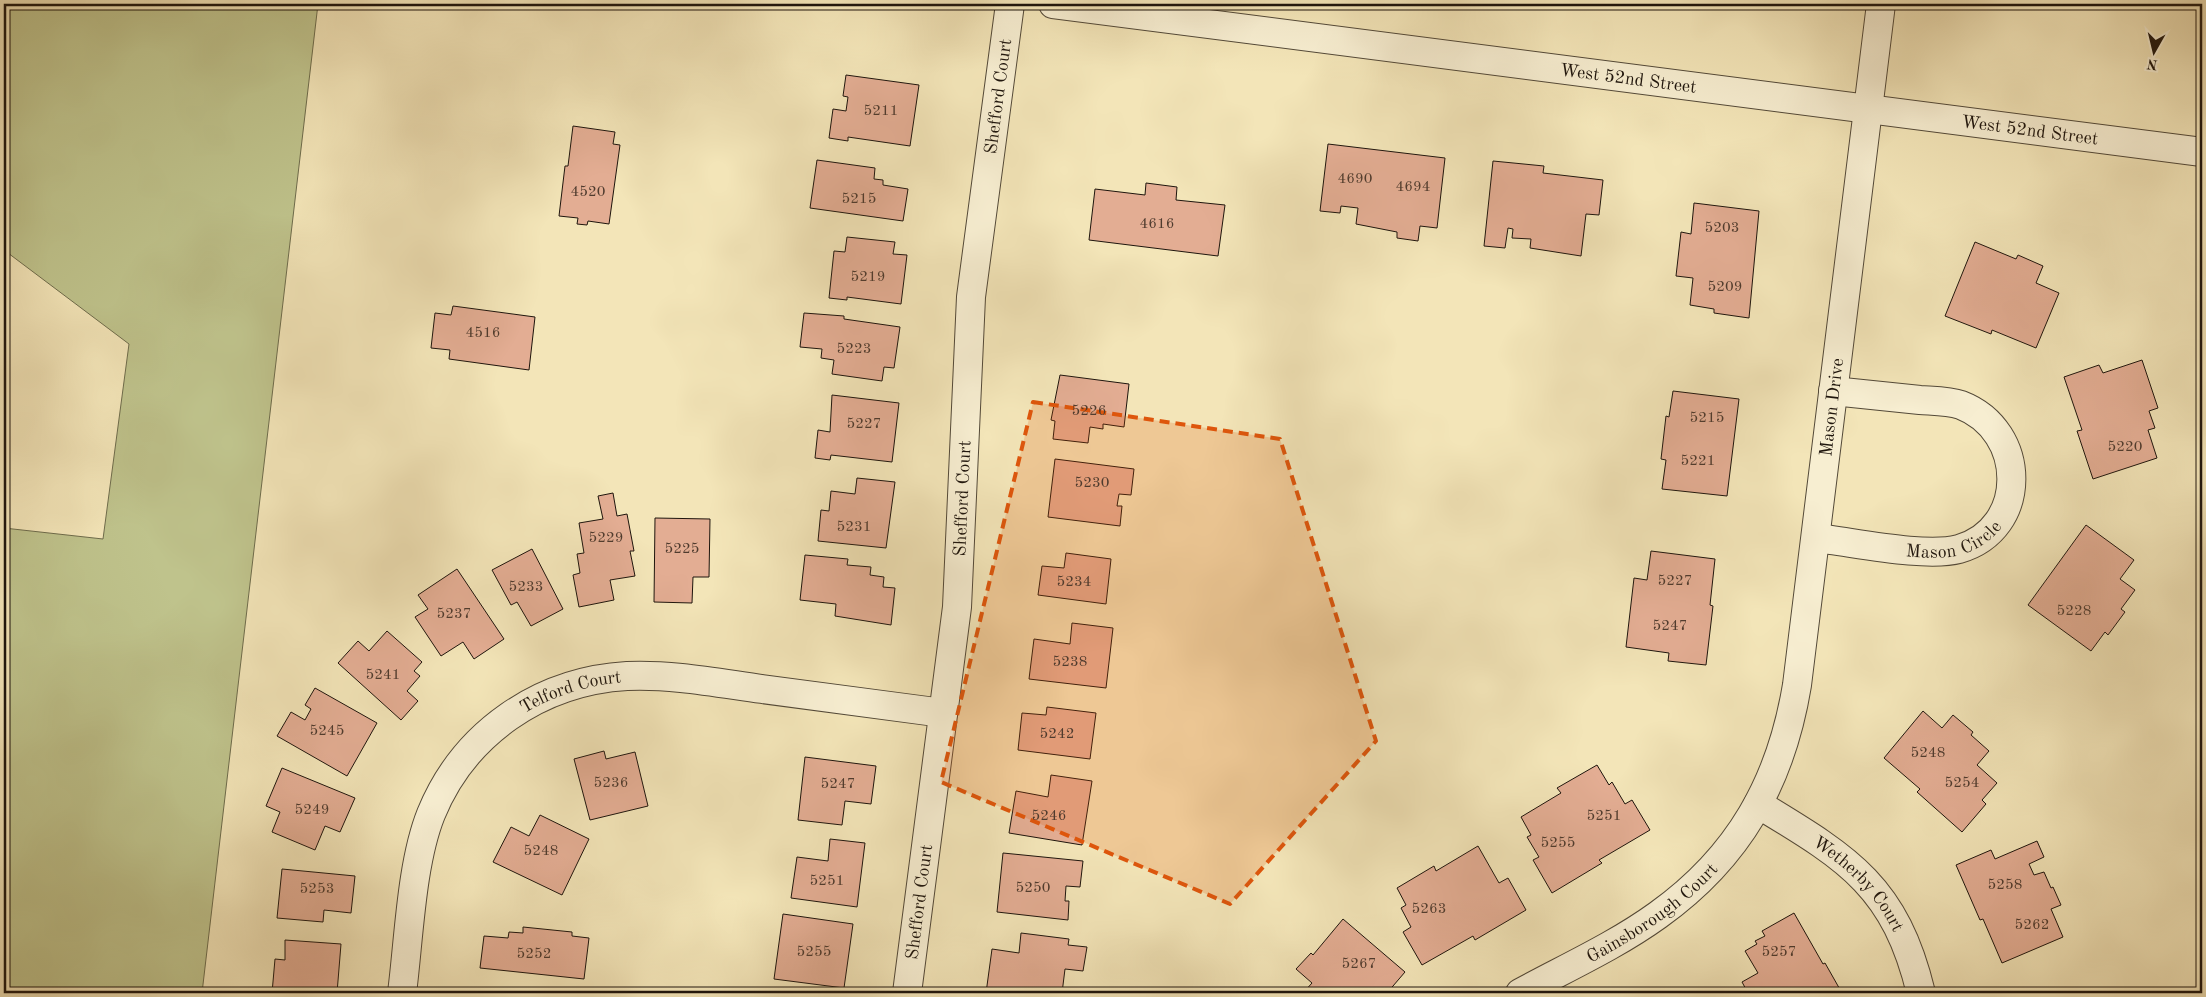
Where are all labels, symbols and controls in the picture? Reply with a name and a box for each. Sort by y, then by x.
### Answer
north arrow [2128,28,2178,78]
street label: Shefford Court [982,38,1015,155]
text: N [2146,56,2159,72]
street label: West 52nd Street [1559,61,1698,97]
house number: 5211 [864,104,898,119]
street label: West 52nd Street [1960,113,2099,149]
house number: 4690 [1338,172,1372,187]
house number: 4694 [1396,180,1430,195]
house number: 4520 [571,185,605,200]
house number: 5215 [842,192,876,207]
house number: 4616 [1140,217,1174,232]
house number: 5203 [1705,221,1739,236]
house number: 5219 [851,270,885,285]
house number: 5209 [1708,280,1742,295]
house number: 4516 [466,326,500,341]
house number: 5223 [837,342,871,357]
street label: Mason Drive [1817,357,1847,457]
house number: 5226 [1072,404,1106,419]
house number: 5215 [1690,411,1724,426]
house number: 5227 [847,417,881,432]
street label: Shefford Court [951,440,975,557]
house number: 5220 [2108,440,2142,455]
house number: 5221 [1681,454,1715,469]
house number: 5230 [1075,476,1109,491]
street label: Mason Circle [1905,518,2005,562]
house number: 5231 [837,520,871,535]
house number: 5229 [589,531,623,546]
house number: 5225 [665,542,699,557]
house number: 5227 [1658,574,1692,589]
house number: 5234 [1057,575,1091,590]
house number: 5233 [509,580,543,595]
house number: 5228 [2057,604,2091,619]
house number: 5237 [437,607,471,622]
house number: 5247 [1653,619,1687,634]
house number: 5238 [1053,655,1087,670]
house number: 5241 [366,668,400,683]
street label: Telford Court [517,668,622,717]
house number: 5245 [310,724,344,739]
house number: 5242 [1040,727,1074,742]
house number: 5248 [1911,746,1945,761]
house number: 5236 [594,776,628,791]
house number: 5254 [1945,776,1979,791]
house number: 5247 [821,777,855,792]
house number: 5249 [295,803,329,818]
house number: 5246 [1032,809,1066,824]
house number: 5251 [1587,809,1621,824]
street label: Wetherby Court [1809,833,1907,935]
house number: 5255 [1541,836,1575,851]
street label: Shefford Court [903,843,936,961]
house number: 5248 [524,844,558,859]
street label: Gainsborough Court [1584,860,1722,966]
house number: 5251 [810,874,844,889]
house number: 5258 [1988,878,2022,893]
house number: 5250 [1016,881,1050,896]
house number: 5253 [300,882,334,897]
house number: 5263 [1412,902,1446,917]
house number: 5262 [2015,918,2049,933]
house number: 5255 [797,945,831,960]
house number: 5257 [1762,945,1796,960]
house number: 5252 [517,947,551,962]
house number: 5267 [1342,957,1376,972]

